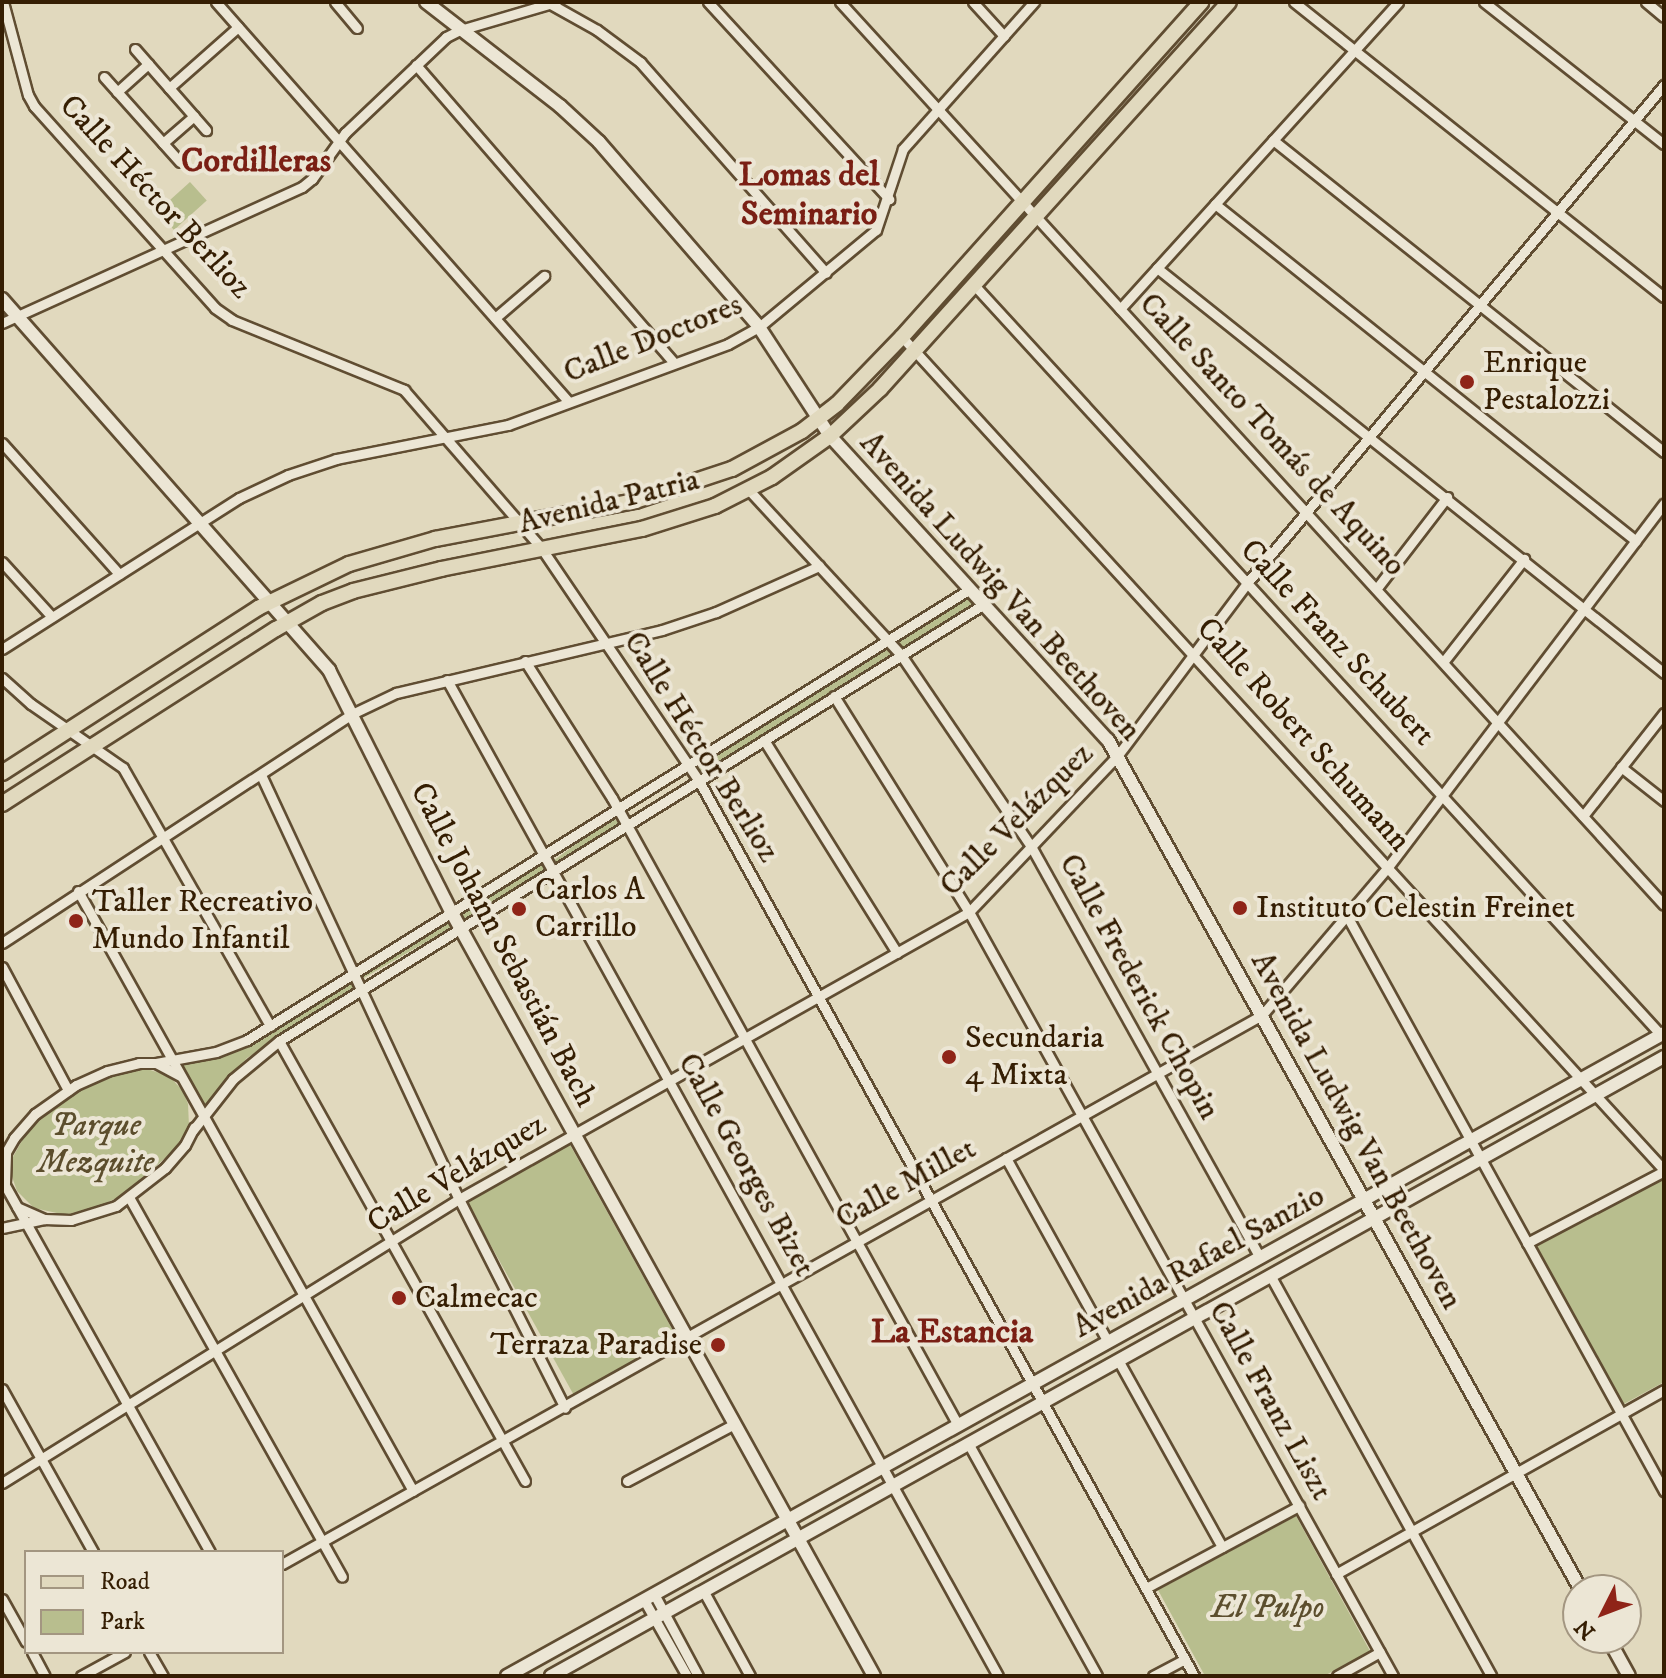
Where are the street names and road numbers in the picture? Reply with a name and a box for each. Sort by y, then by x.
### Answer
street label: Calle Héctor Berlioz [51,87,259,307]
street label: Calle Santo Tomás de Aquino [1131,285,1413,585]
street label: Calle Doctores [558,286,748,392]
street label: Avenida Ludwig Van Beethoven [851,425,1149,749]
street label: Avenida Patria [515,461,703,543]
street label: Calle Franz Schubert [1232,532,1442,754]
street label: Calle Robert Schumann [1188,610,1418,860]
street label: Calle Héctor Berlioz [615,625,787,869]
street label: Calle Velázquez [932,735,1102,905]
street label: Calle Johann Sebastián Bach [401,776,605,1114]
street label: Calle Frederick Chopin [1050,847,1228,1127]
street label: Avenida Ludwig Van Beethoven [1242,946,1470,1316]
street label: Calle Georges Bizet [669,1047,823,1283]
street label: Calle Velázquez [361,1106,553,1242]
street label: Calle Millet [829,1130,983,1238]
street label: Avenida Rafael Sanzio [1067,1177,1331,1347]
street label: Calle Franz Liszt [1200,1295,1340,1507]

